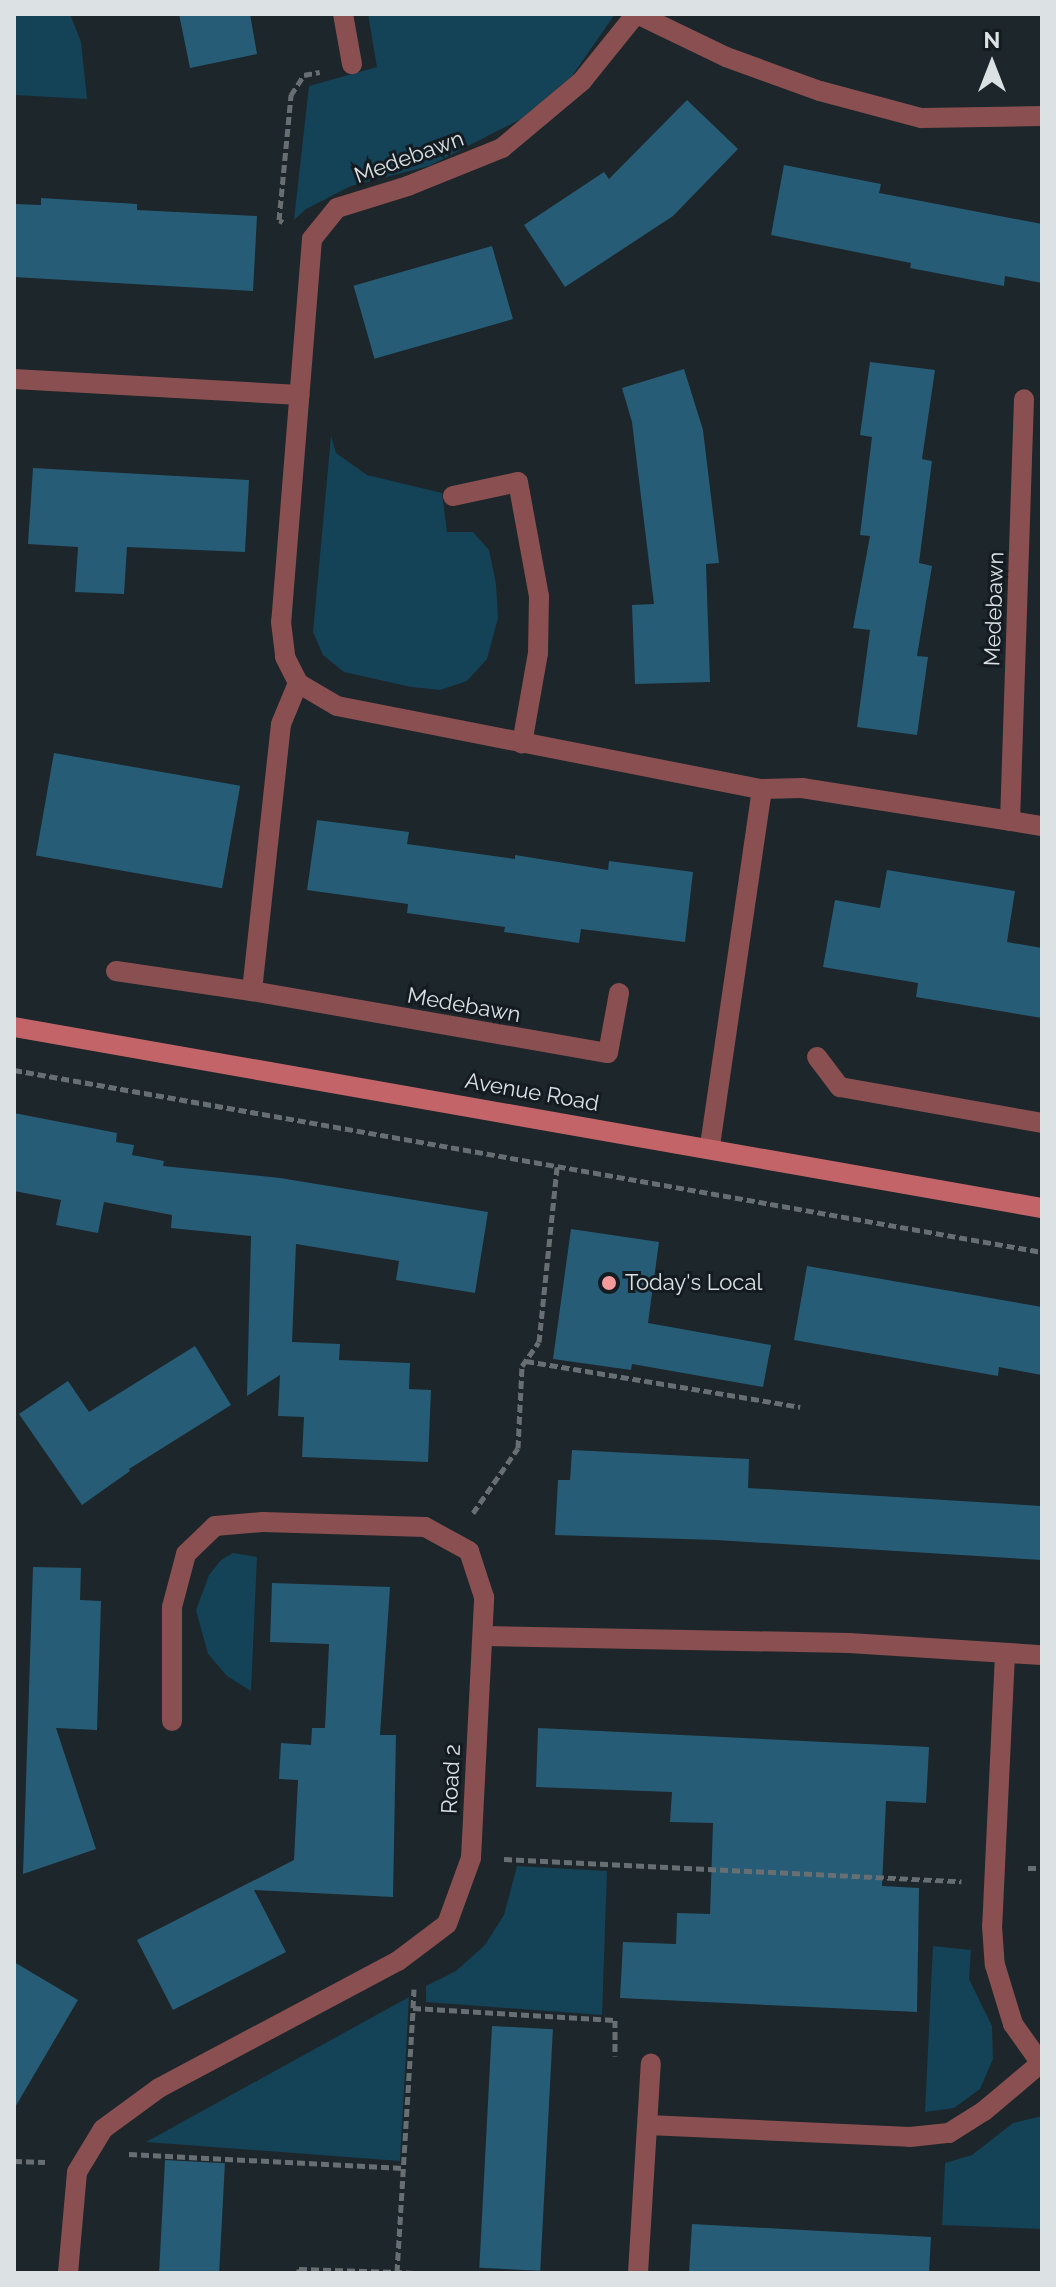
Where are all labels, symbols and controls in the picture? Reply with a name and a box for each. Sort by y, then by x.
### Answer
north arrow [952,24,1032,104]
text: N [984,27,1000,53]
street label: Medebawn [351,125,467,189]
street label: Medebawn [979,551,1009,667]
street label: Medebawn [405,982,523,1028]
street label: Avenue Road [463,1067,601,1117]
place label: Today's Local [625,1270,762,1296]
marker: Today's Local [600,1274,618,1292]
street label: Road 2 [436,1743,466,1815]

